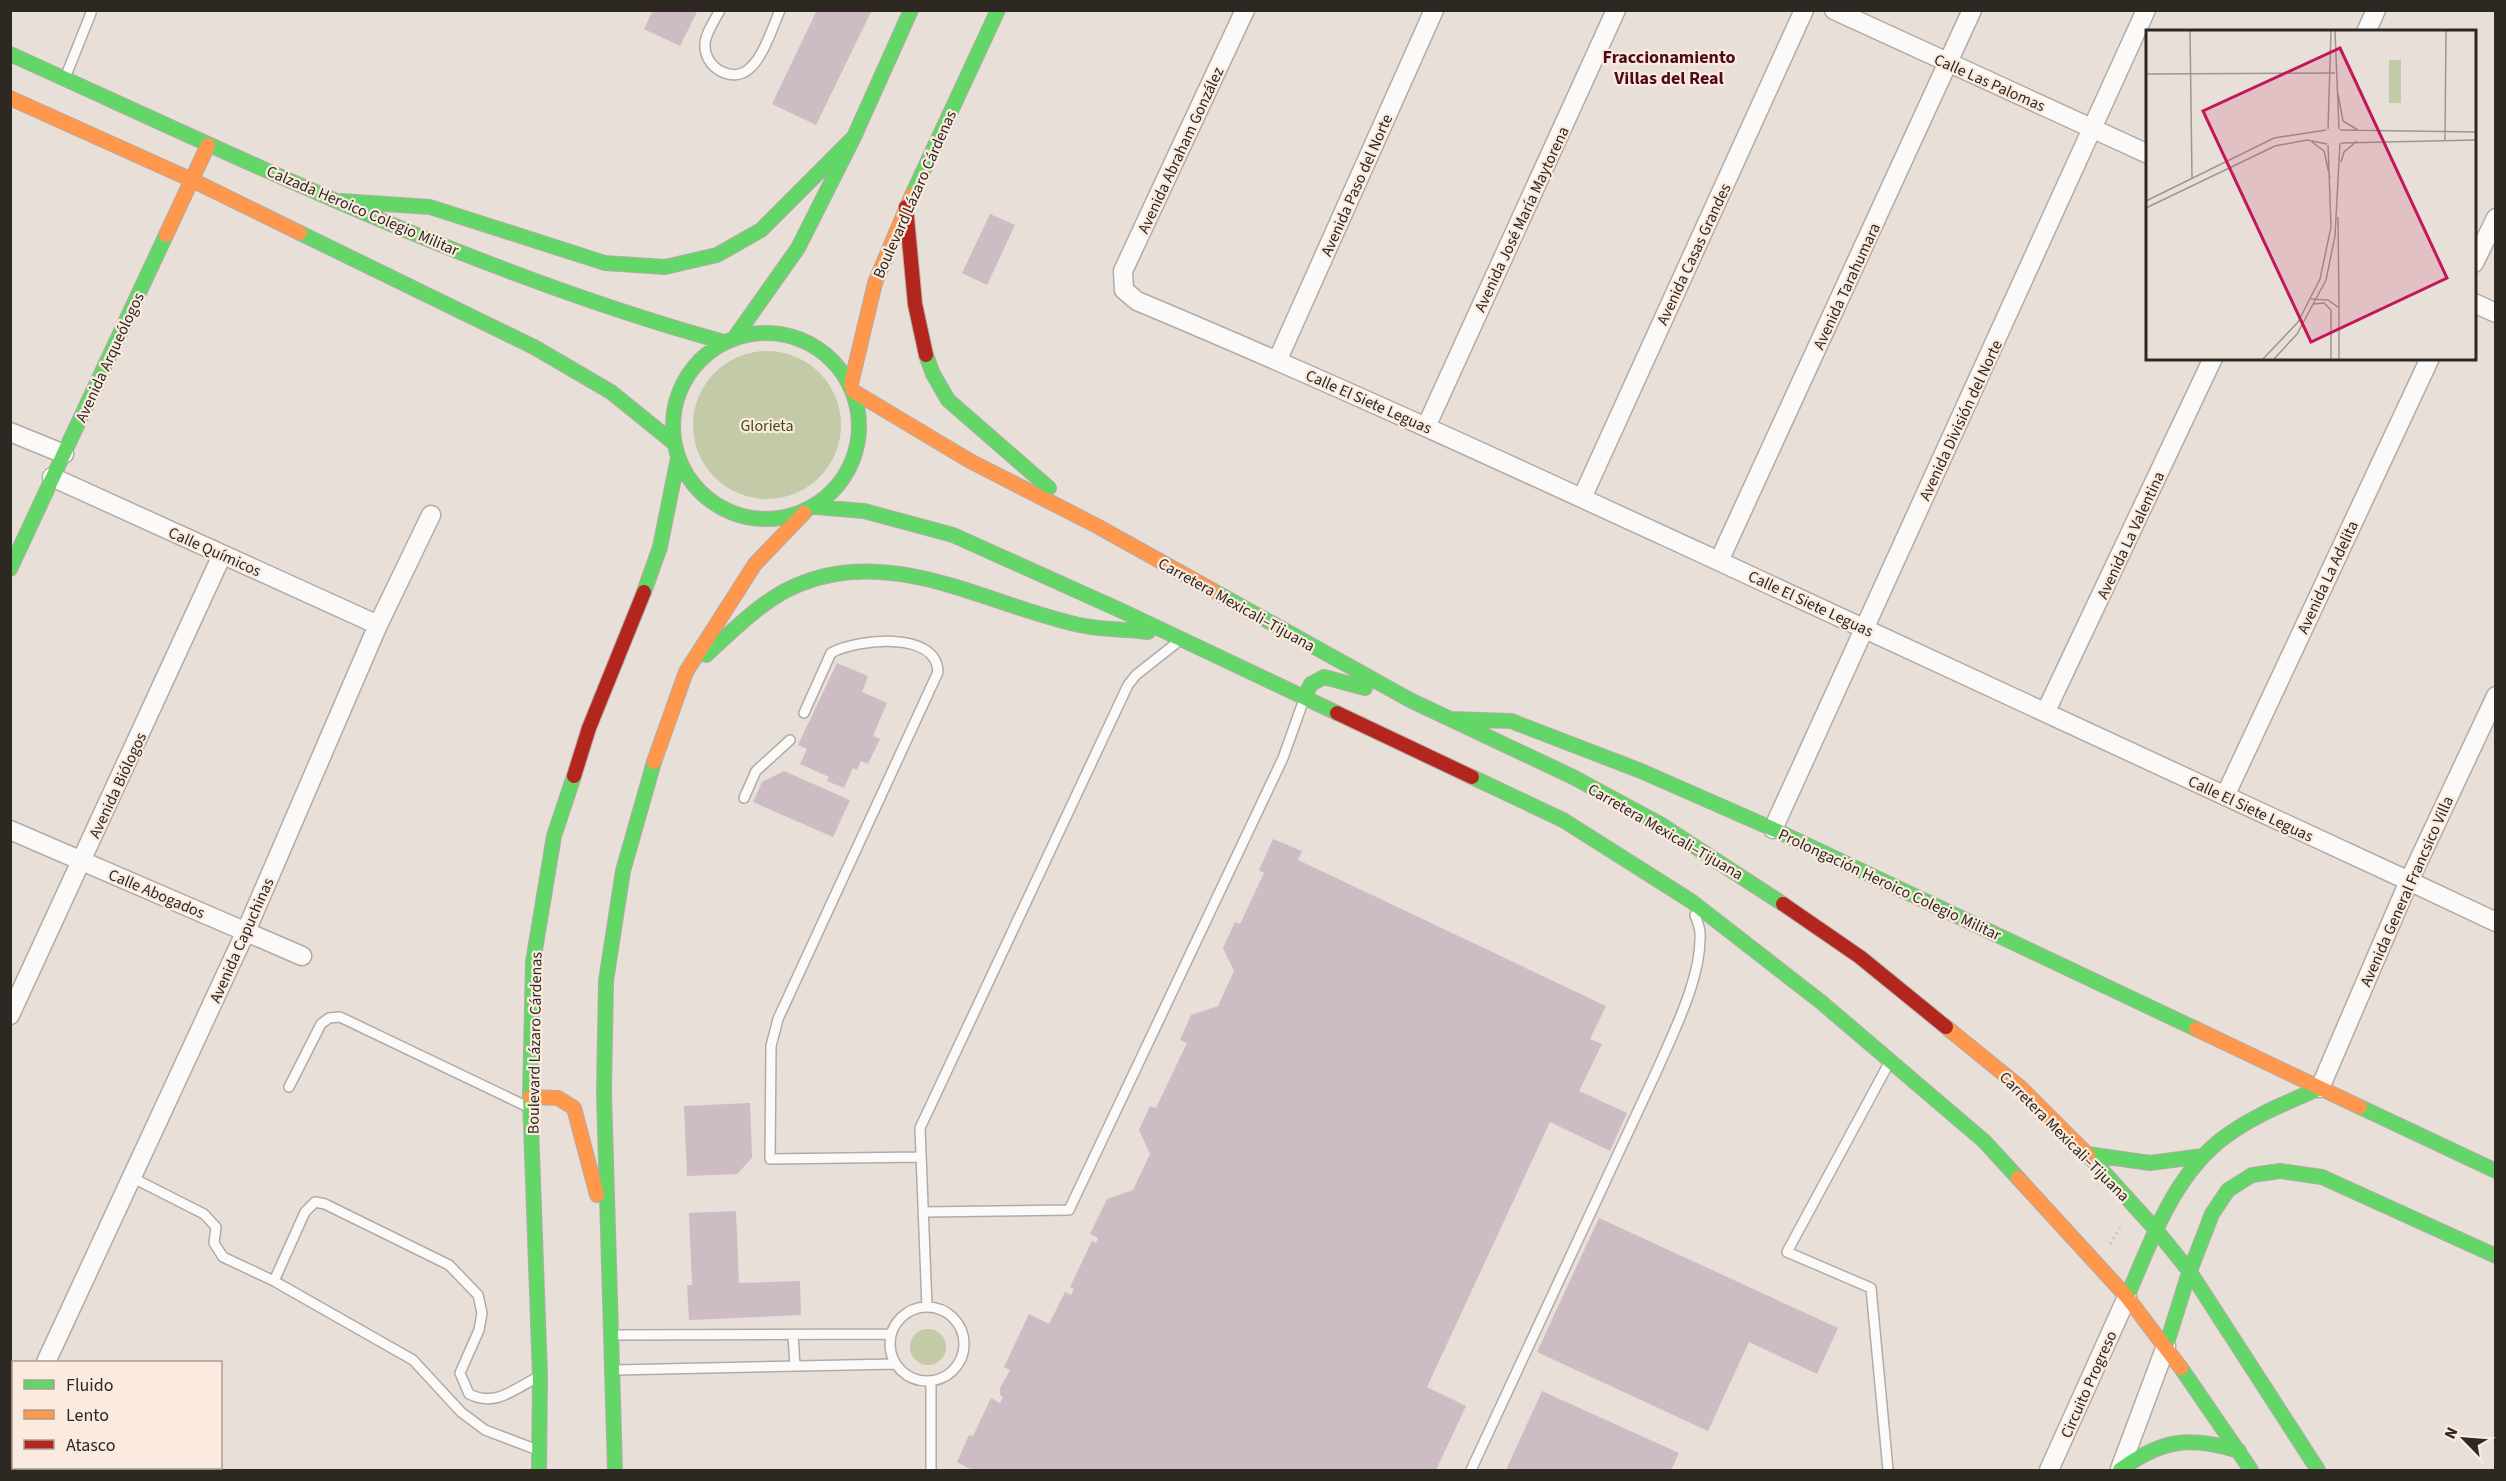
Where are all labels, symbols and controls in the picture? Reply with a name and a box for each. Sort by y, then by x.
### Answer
inset map [2146,30,2476,360]
district label: Fraccionamiento Villas del Real [1603,45,1735,91]
street label: Calle Las Palomas [1931,49,2049,117]
street label: Avenida Abraham González [1133,63,1229,237]
street label: Boulevard Lázaro Cárdenas [868,106,962,282]
street label: Avenida Paso del Norte [1316,111,1398,260]
street label: Avenida José María Maytorena [1469,123,1575,316]
street label: Calzada Heroico Colegio Militar [263,160,463,262]
street label: Avenida Casas Grandes [1651,180,1737,329]
street label: Avenida Tarahumara [1808,219,1886,353]
street label: Avenida Arqueólogos [70,289,150,426]
street label: Avenida División del Norte [1914,336,2008,504]
street label: Calle El Siete Leguas [1302,364,1435,440]
park label: Glorieta [740,415,794,437]
street label: Avenida La Valentina [2092,468,2170,603]
street label: Avenida La Adelita [2292,517,2364,638]
street label: Calle Químicos [165,522,265,582]
street label: Carretera Mexicali–Tijuana [1154,553,1319,657]
street label: Calle El Siete Leguas [1744,565,1877,643]
street label: Avenida Biólogos [84,729,152,842]
street label: Calle El Siete Leguas [2184,770,2317,848]
street label: Carretera Mexicali–Tijuana [1584,778,1747,885]
street label: Avenida General Francsico Villa [2355,793,2459,990]
street label: Prolongación Heroico Colegio Militar [1775,824,2005,946]
street label: Calle Abogados [105,864,208,924]
street label: Avenida Capuchinas [204,874,280,1007]
street label: Boulevard Lázaro Cárdenas [522,951,548,1134]
street label: Carretera Mexicali–Tijuana [1994,1067,2134,1207]
street label: Circuito Progreso [2055,1327,2122,1442]
legend [12,1361,222,1469]
text: Fluido [66,1373,113,1398]
text: Lento [66,1403,109,1428]
north arrow [2434,1409,2494,1469]
text: N [2439,1424,2464,1443]
text: Atasco [66,1433,115,1458]

